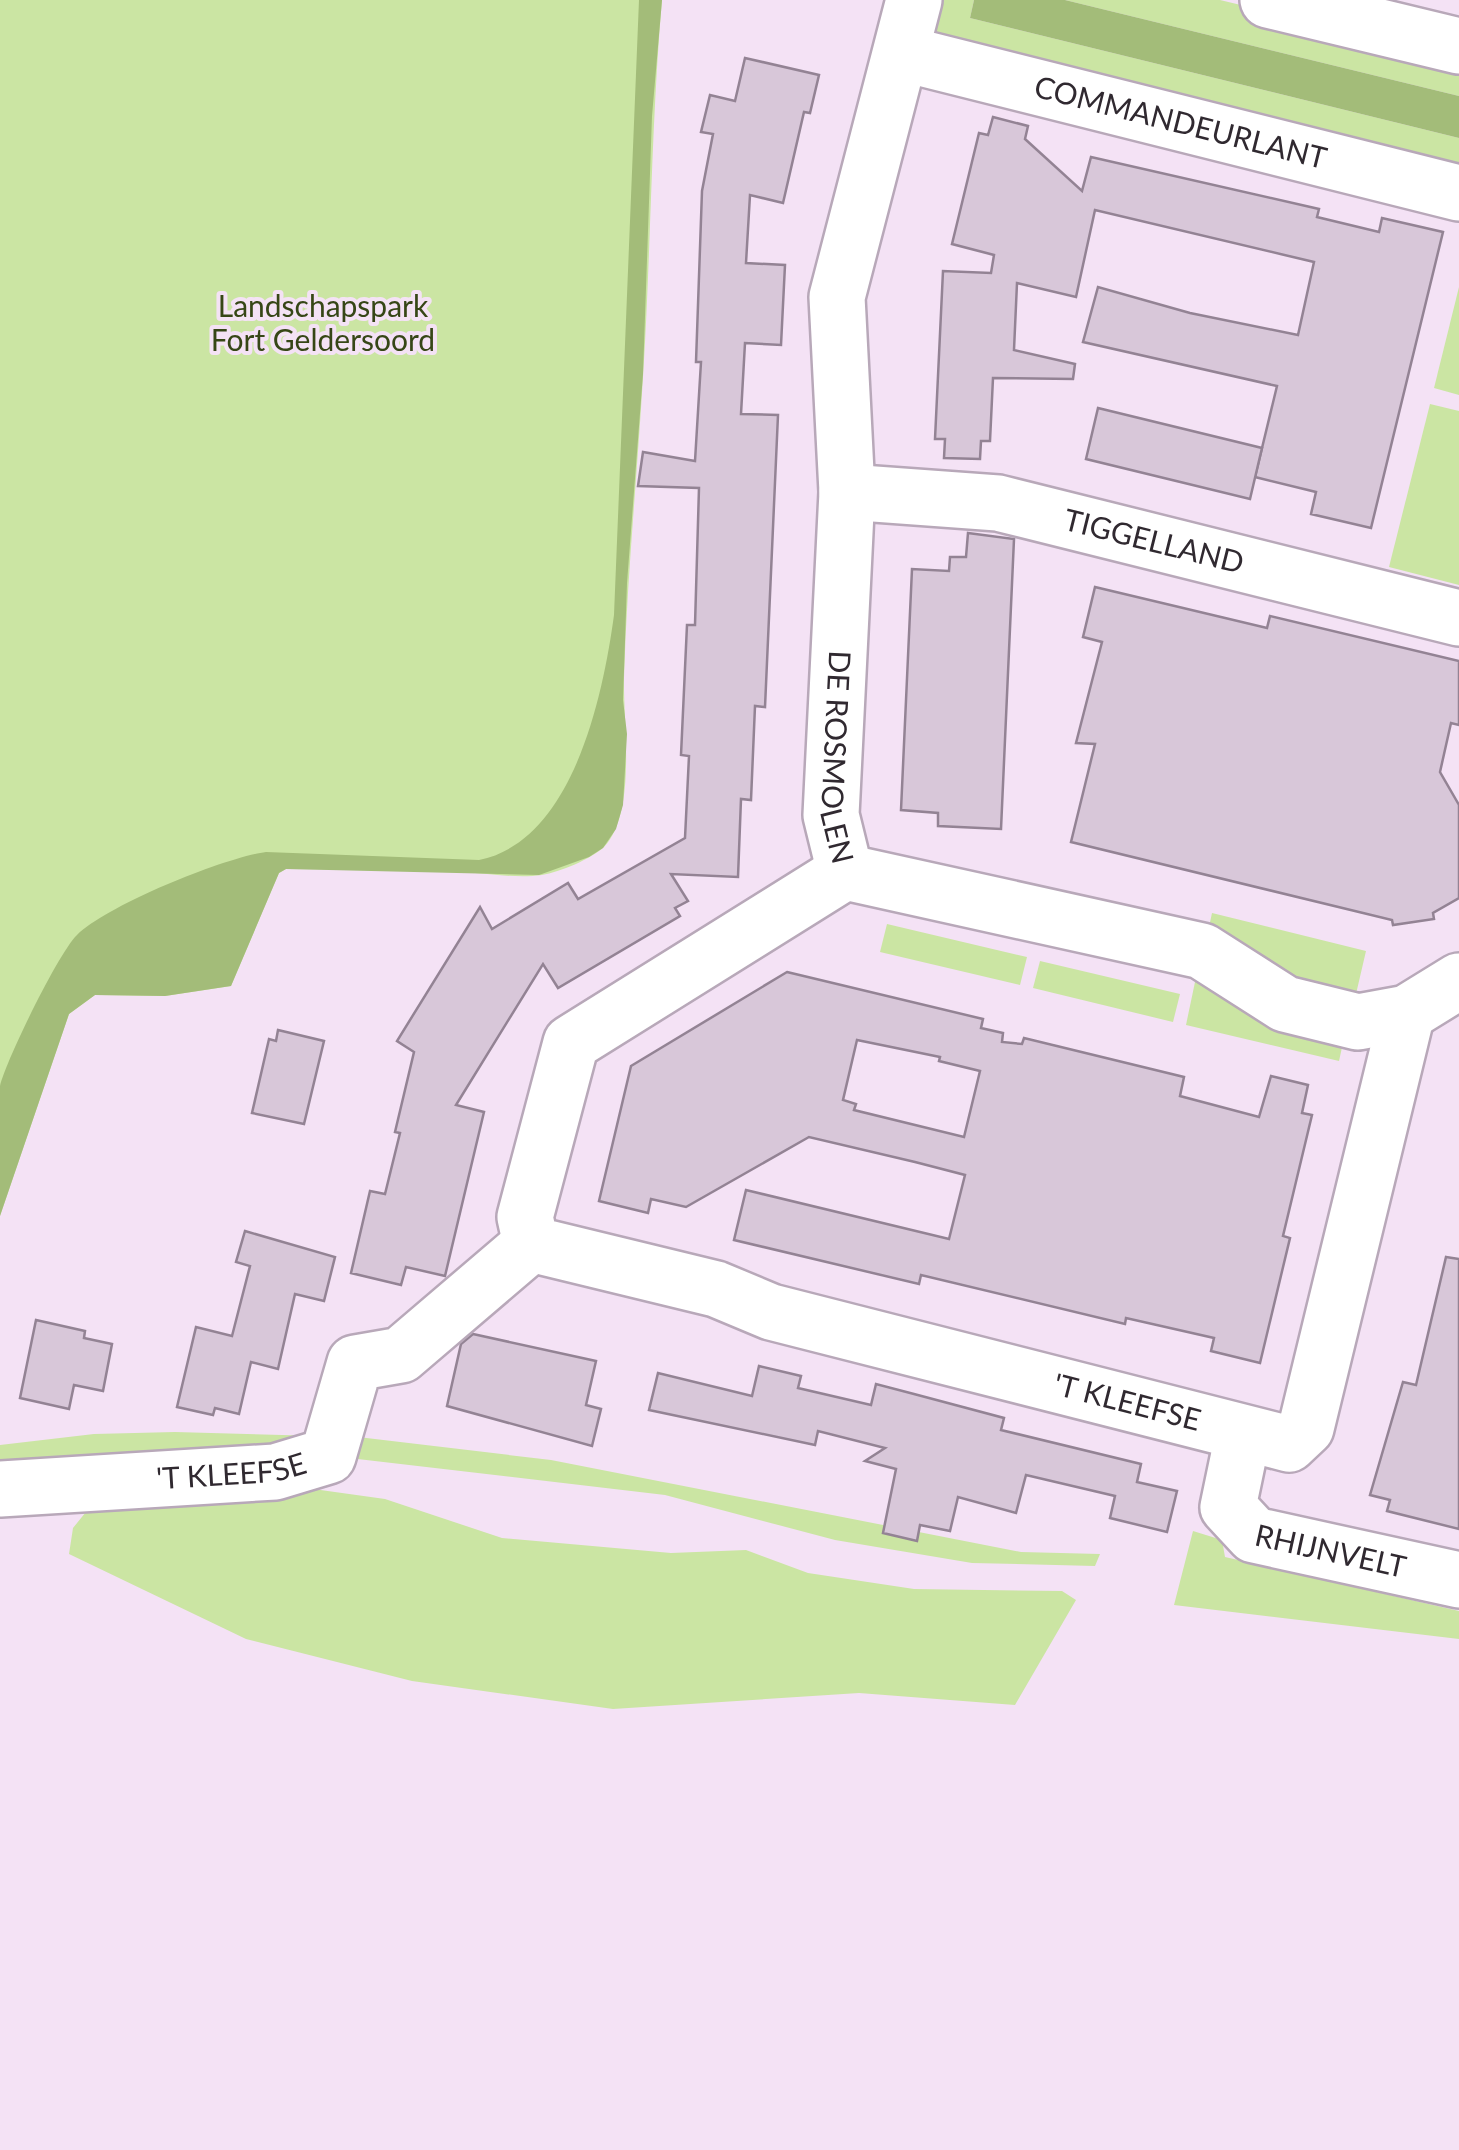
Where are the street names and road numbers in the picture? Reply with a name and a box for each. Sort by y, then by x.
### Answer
street label: COMMANDEURLANT [1031,67,1331,175]
street label: TIGGELLAND [1061,500,1248,580]
street label: DE ROSMOLEN [814,650,862,867]
street label: 'T KLEEFSE [1050,1365,1205,1437]
street label: 'T KLEEFSE [155,1444,310,1495]
street label: RHIJNVELT [1252,1516,1410,1584]

